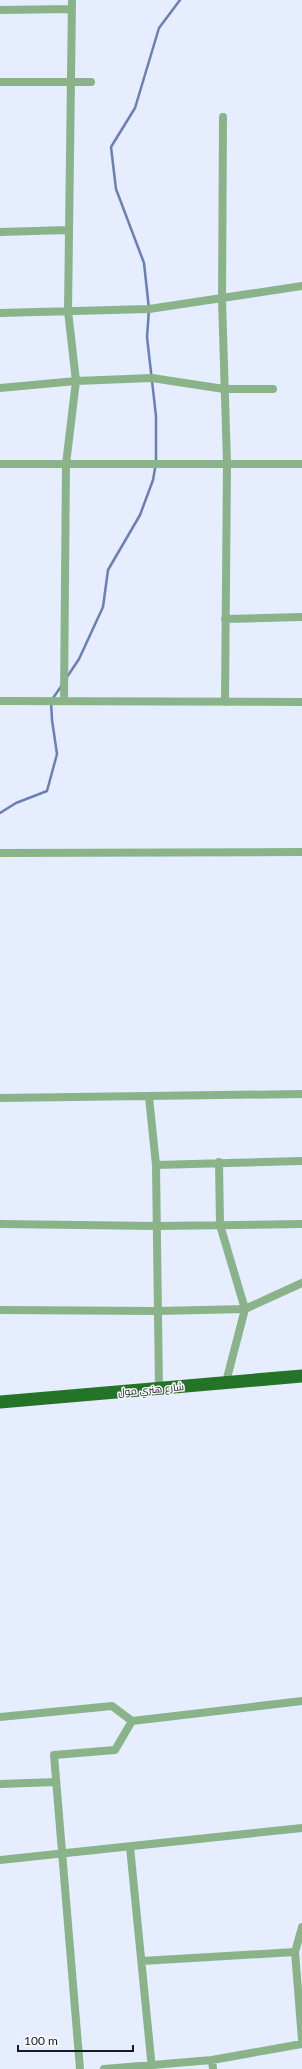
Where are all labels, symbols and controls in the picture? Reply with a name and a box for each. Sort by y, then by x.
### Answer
street label: شارع هنري مول [117,1380,185,1400]
scale bar [18,2027,133,2053]
text: 100 m [24,2033,58,2048]

